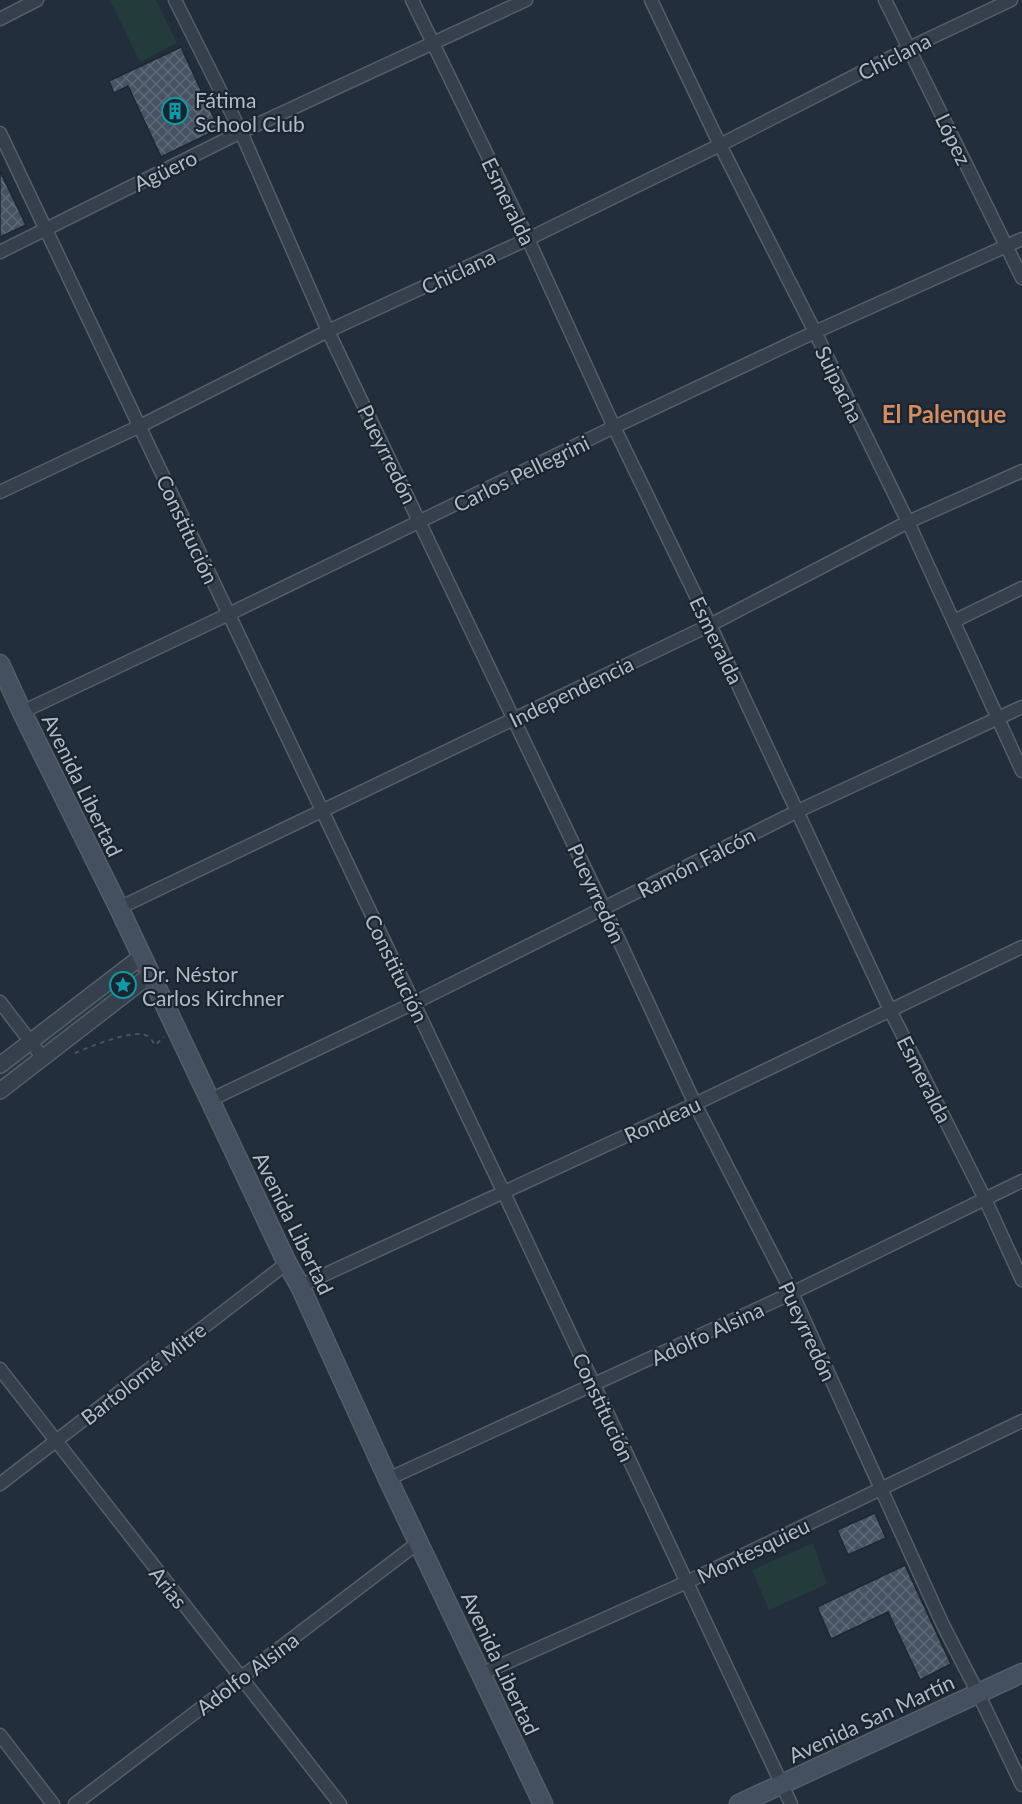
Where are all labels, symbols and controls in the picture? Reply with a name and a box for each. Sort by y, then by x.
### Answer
street label: Chiclana [853,27,935,85]
place label: Fátima School Club [195,87,305,136]
building icon: Fátima School Club [160,96,190,126]
street label: López [931,109,977,169]
street label: Agüero [129,144,201,196]
street label: Esmeralda [477,153,541,249]
street label: Chiclana [417,243,499,299]
street label: Suipacha [811,342,869,426]
district label: El Palenque [882,399,1006,428]
street label: Pueyrredón [353,400,423,508]
street label: Carlos Pellegrini [449,429,593,517]
street label: Constitución [152,471,224,587]
street label: Esmeralda [685,592,749,688]
street label: Independencia [505,650,637,732]
street label: Avenida Libertad [38,710,128,860]
street label: Ramón Falcón [633,822,759,902]
street label: Pueyrredón [563,839,631,947]
street label: Constitución [360,910,434,1026]
place label: Dr. Néstor Carlos Kirchner [142,961,284,1010]
place icon: Dr. Néstor Carlos Kirchner [108,970,138,1000]
street label: Esmeralda [892,1031,958,1127]
street label: Rondeau [620,1091,704,1147]
street label: Avenida Libertad [249,1148,339,1298]
street label: Pueyrredón [774,1277,842,1385]
street label: Adolfo Alsina [647,1296,767,1370]
street label: Bartolomé Mitre [76,1316,210,1430]
street label: Constitución [568,1349,640,1465]
street label: Montesquieu [693,1512,813,1588]
street label: Arias [145,1561,193,1613]
street label: Avenida Libertad [457,1587,545,1739]
street label: Adolfo Alsina [191,1626,303,1720]
street label: Avenida San Martín [784,1669,958,1767]

